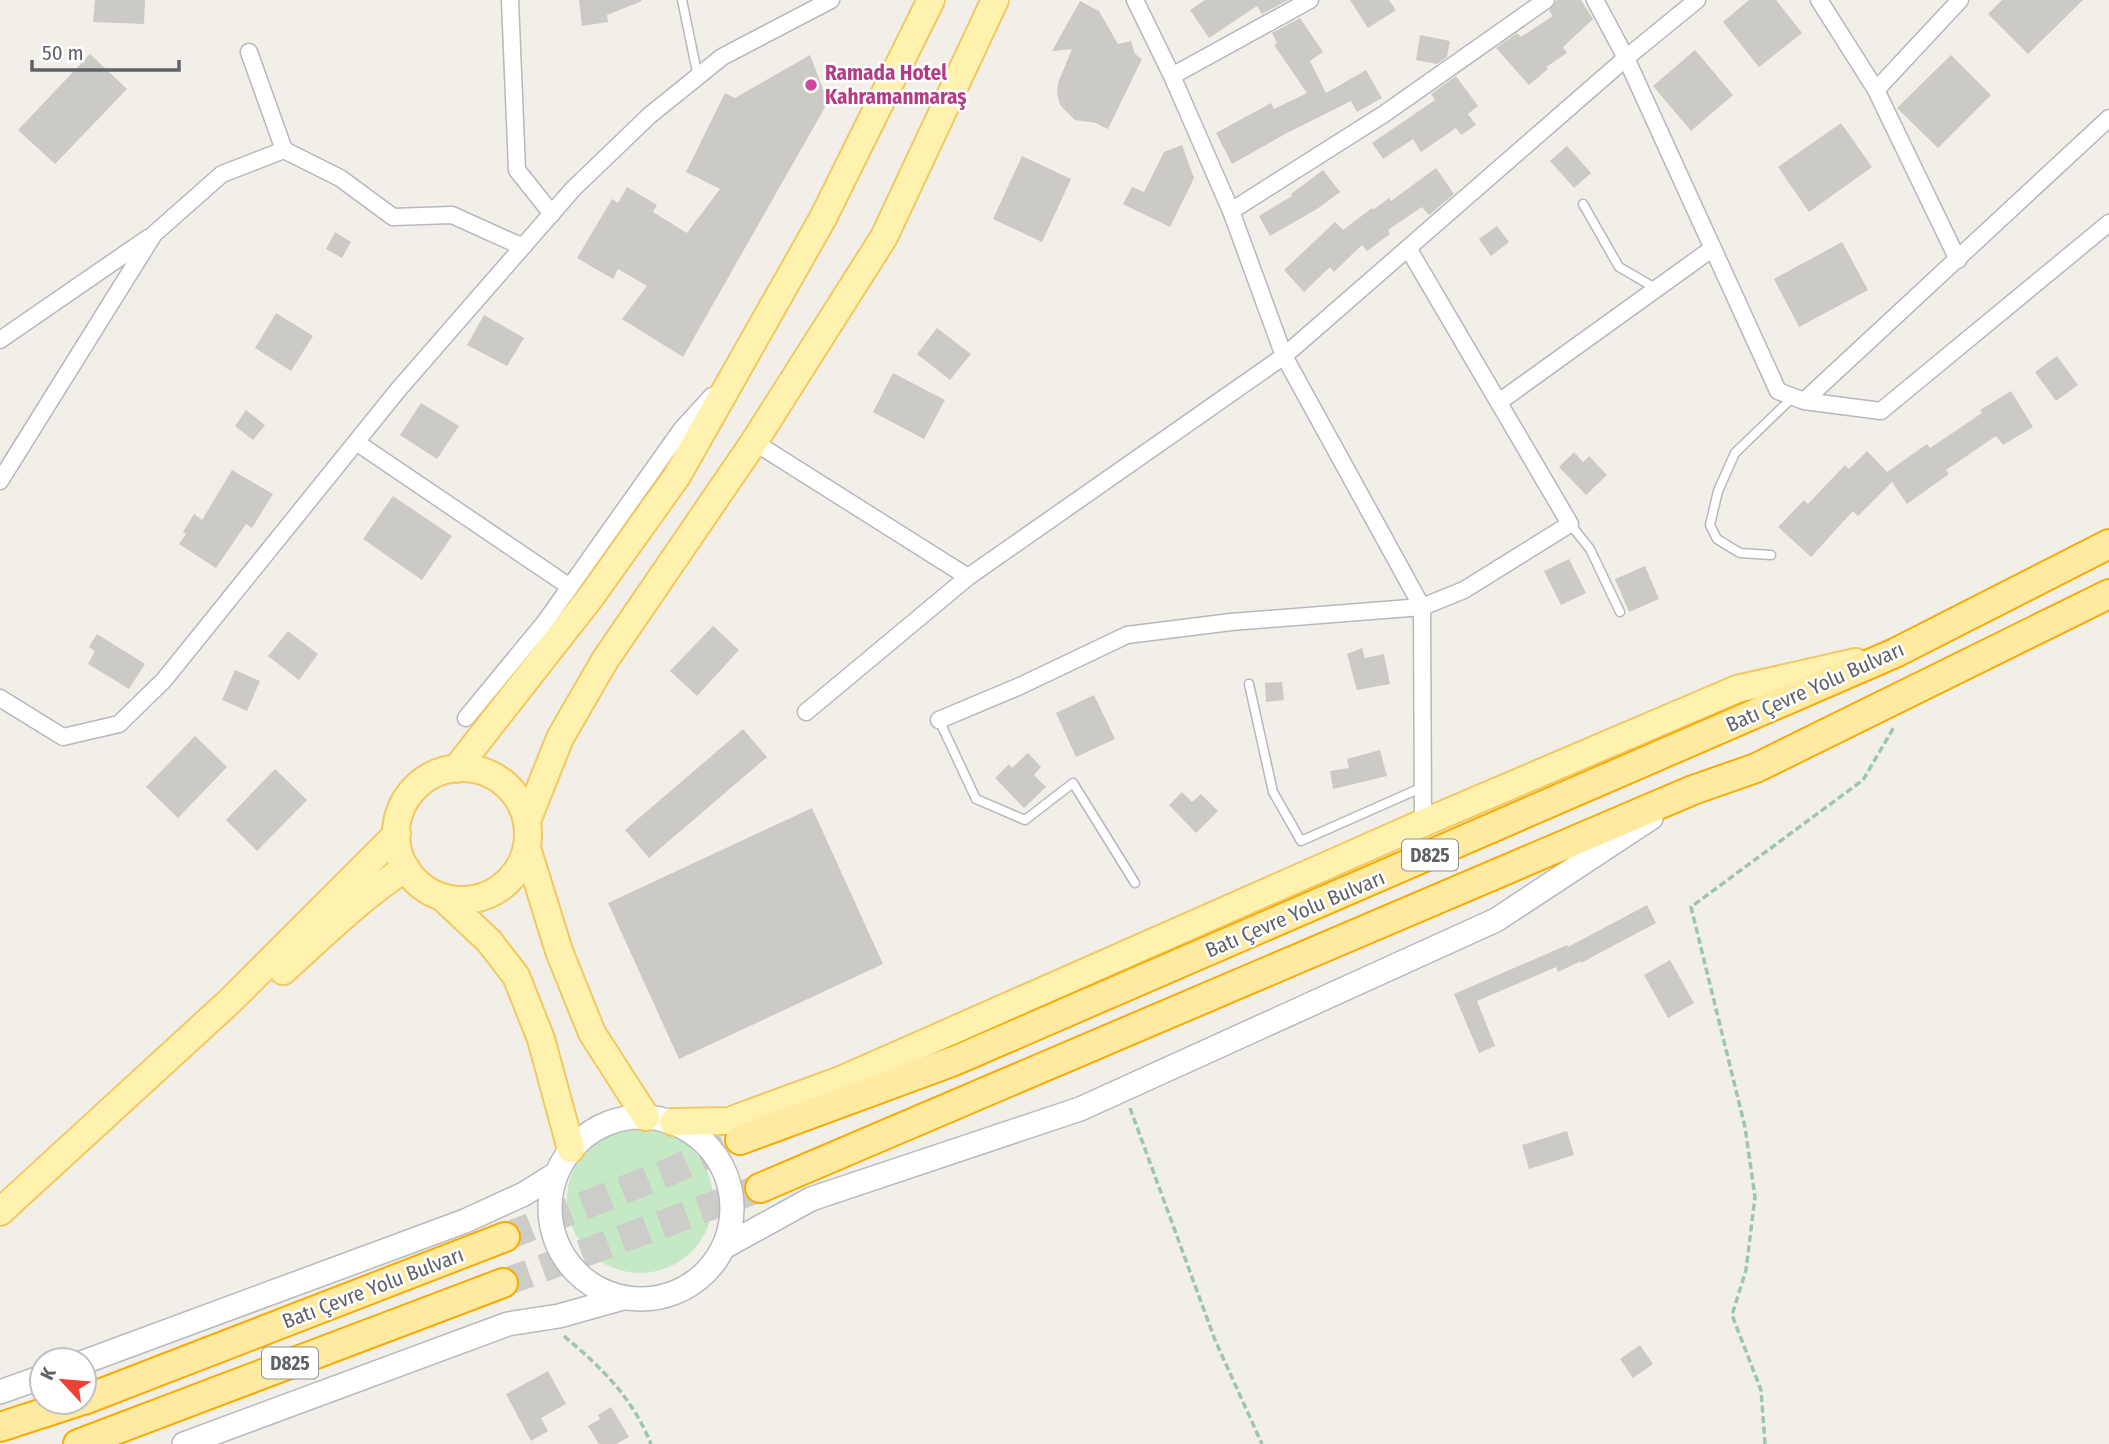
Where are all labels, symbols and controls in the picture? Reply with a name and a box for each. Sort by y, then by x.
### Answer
scale bar [32,28,178,72]
text: 50 m [42,40,84,66]
place label: Ramada Hotel Kahramanmaraş [825,60,967,110]
marker: Ramada Hotel Kahramanmaraş [803,77,819,93]
street label: Batı Çevre Yolu Bulvarı [1722,636,1908,738]
road number: D825 [1402,840,1458,870]
street label: Batı Çevre Yolu Bulvarı [1201,864,1389,964]
street label: Batı Çevre Yolu Bulvarı [279,1241,467,1335]
north arrow [28,1346,98,1416]
road number: D825 [262,1348,318,1378]
text: K [35,1363,61,1384]

